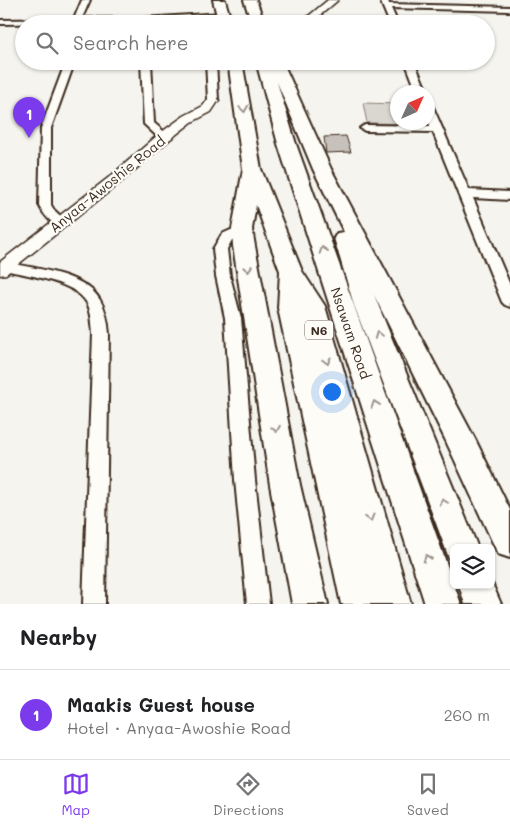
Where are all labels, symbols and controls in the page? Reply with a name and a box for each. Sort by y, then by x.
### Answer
search box [15,15,495,70]
icon: search [33,29,61,57]
text: Search here [73,30,189,55]
north arrow [390,85,435,130]
pin: 1 [13,97,45,138]
one-way arrow [238,106,249,114]
street label: Anyaa-Awoshie Road [45,131,169,237]
one-way arrow [319,246,329,255]
one-way arrow [242,265,252,274]
street label: Nsawam Road [326,285,376,382]
road number: N6 [305,320,333,340]
one-way arrow [374,331,384,340]
one-way arrow [322,356,332,364]
your location [319,379,345,405]
one-way arrow [371,400,381,409]
one-way arrow [270,425,280,434]
one-way arrow [439,499,449,507]
one-way arrow [364,513,374,521]
map controls [450,544,495,589]
button: layers [450,544,495,589]
one-way arrow [423,554,433,563]
text: Nearby [20,623,97,650]
text: Maakis Guest house [67,692,255,717]
text: 1 [32,704,40,725]
text: 260 m [444,704,490,725]
text: Hotel · Anyaa-Awoshie Road [67,717,291,738]
tab: Map [61,770,90,819]
tab: Directions [213,770,284,819]
tab: Saved [407,770,449,819]

